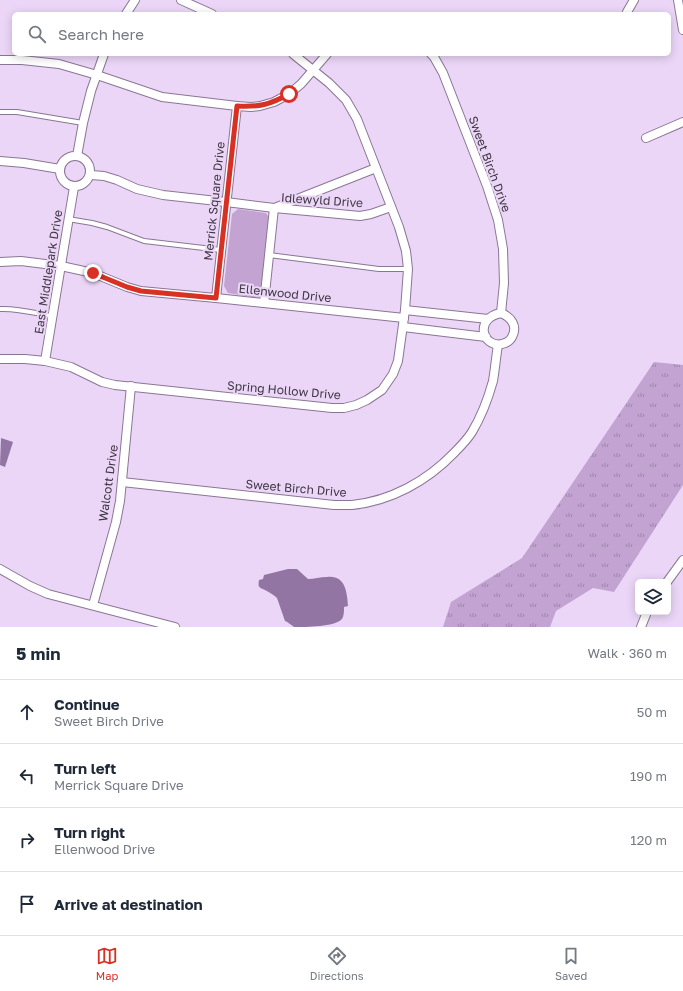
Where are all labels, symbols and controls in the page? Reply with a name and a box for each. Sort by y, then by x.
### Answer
search box [12,12,671,56]
icon: search [26,23,48,45]
text: Search here [58,25,144,43]
route start [280,85,298,103]
street label: Sweet Birch Drive [466,114,514,214]
street label: Merrick Square Drive [200,141,228,261]
street label: Idlewyld Drive [280,190,364,210]
street label: East Middlepark Drive [31,209,65,335]
route end [84,264,102,282]
street label: Ellenwood Drive [238,281,332,305]
street label: Spring Hollow Drive [226,378,342,402]
street label: Walcott Drive [95,444,121,522]
street label: Sweet Birch Drive [245,476,347,500]
map controls [635,579,671,615]
button: layers [635,579,671,615]
text: 5 min [16,643,60,664]
text: Walk · 360 m [588,645,667,661]
text: Continue [54,695,120,713]
icon: ahead [16,701,38,723]
text: 50 m [637,704,667,720]
text: Sweet Birch Drive [54,713,164,729]
text: Turn left [54,759,116,777]
icon: left [16,765,38,787]
text: 190 m [630,768,667,784]
text: Merrick Square Drive [54,777,184,793]
text: Turn right [54,823,125,841]
icon: right [16,829,38,851]
text: 120 m [630,832,667,848]
text: Ellenwood Drive [54,841,155,857]
icon: arrive [16,893,38,915]
text: Arrive at destination [54,895,203,913]
tab: Map [96,945,118,982]
tab: Directions [310,945,364,982]
tab: Saved [555,945,587,982]

